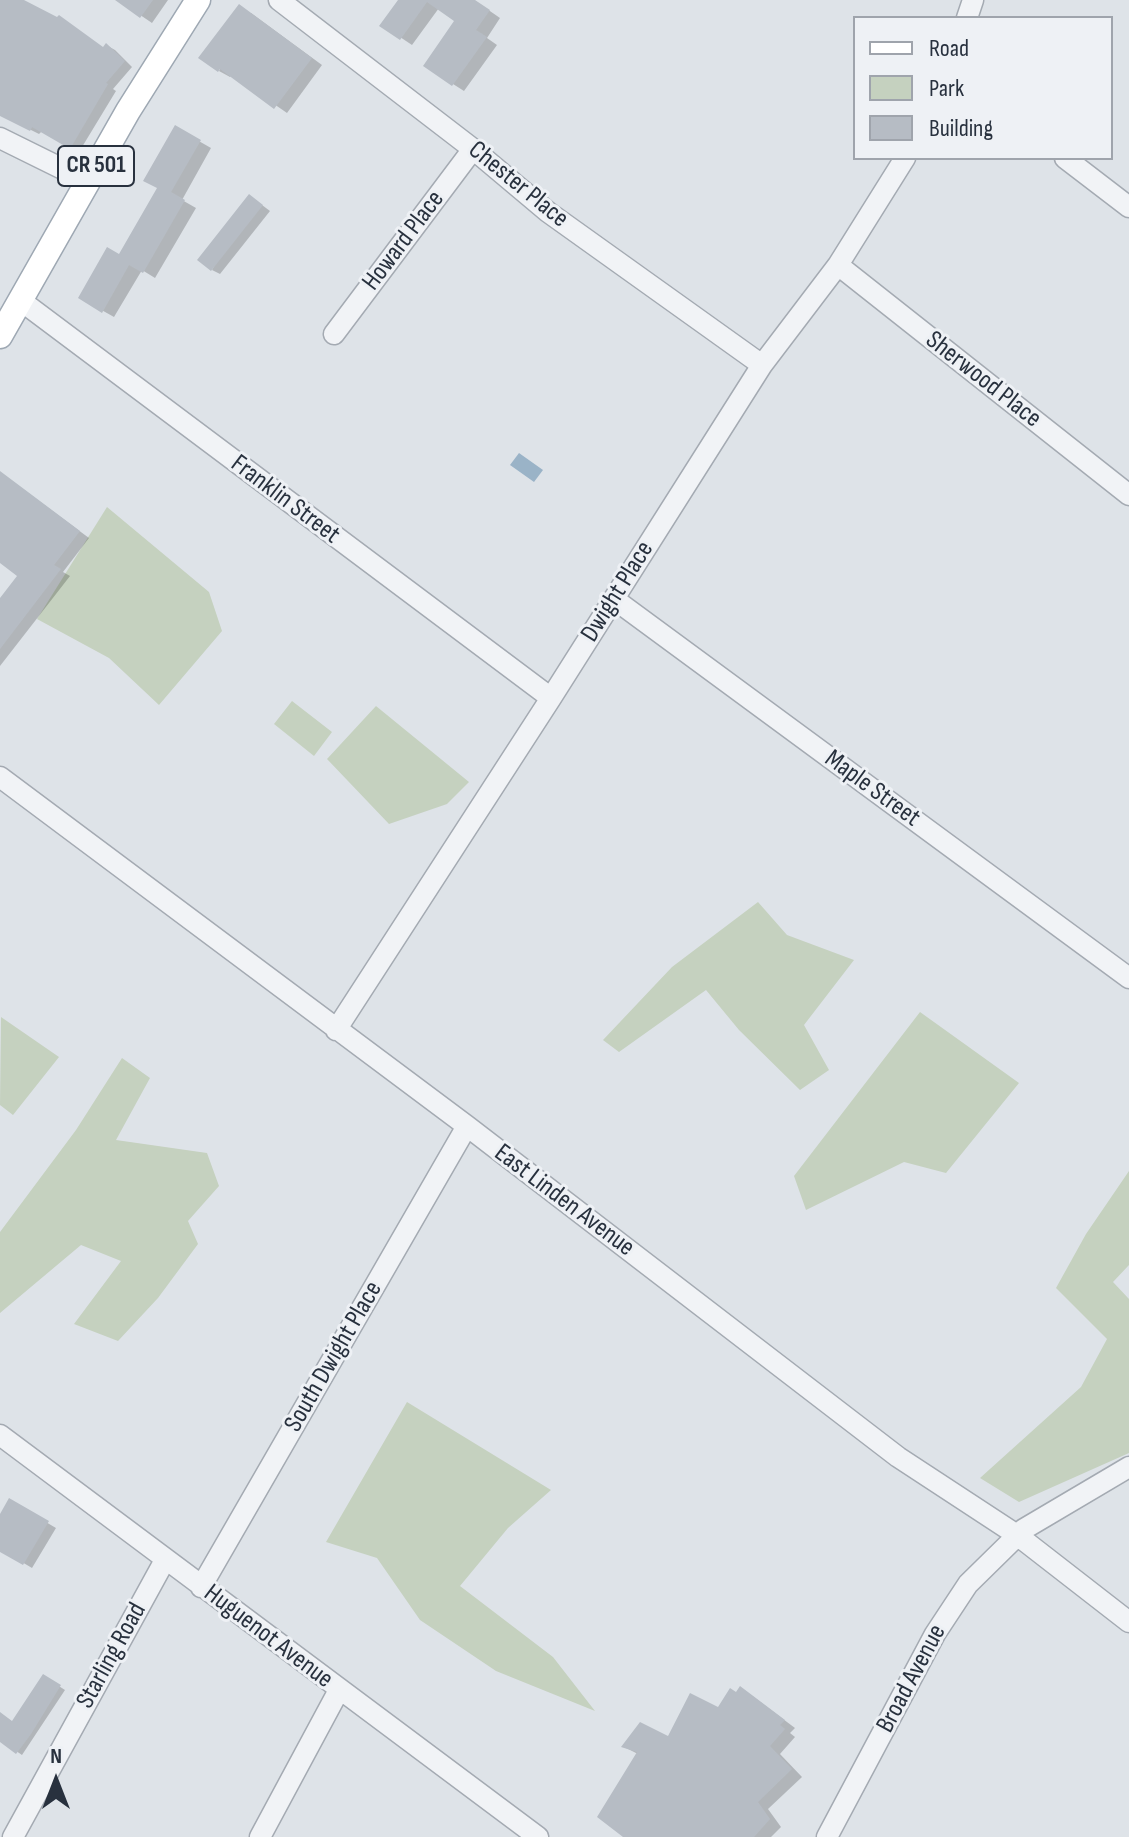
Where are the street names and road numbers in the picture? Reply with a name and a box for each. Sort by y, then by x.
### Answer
street label: Chester Place [462,135,574,235]
road number: CR 501 [58,146,134,186]
street label: Howard Place [356,185,452,297]
street label: Sherwood Place [919,325,1047,435]
street label: Franklin Street [224,449,346,551]
street label: Dwight Place [575,536,661,648]
street label: Maple Street [818,744,926,834]
street label: East Linden Avenue [488,1138,640,1264]
street label: South Dwight Place [278,1276,390,1438]
street label: Huguenot Avenue [197,1578,339,1696]
street label: Starling Road [70,1598,154,1714]
street label: Broad Avenue [871,1620,953,1738]

